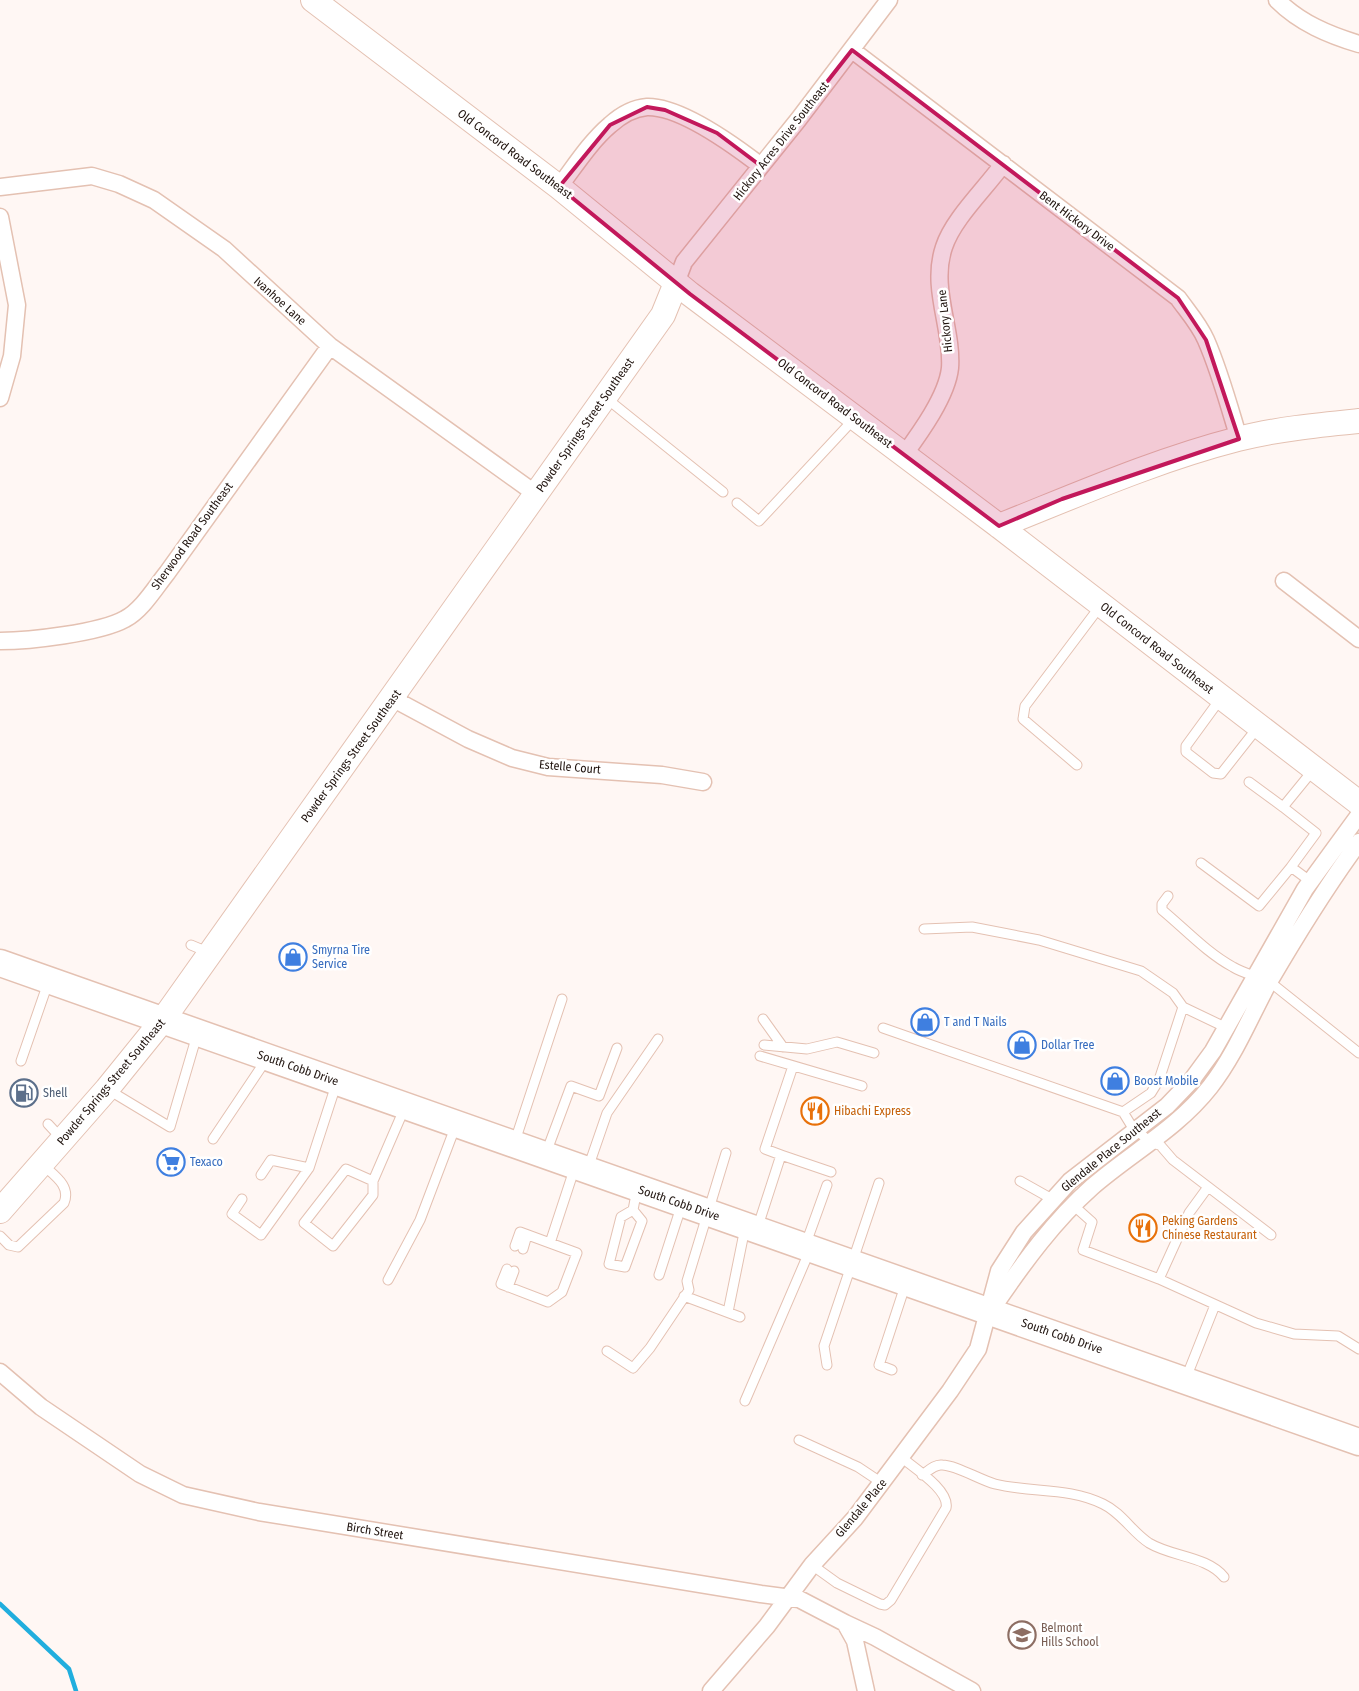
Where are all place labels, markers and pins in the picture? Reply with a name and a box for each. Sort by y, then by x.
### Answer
shop icon: Smyrna Tire Service [278,942,308,972]
place label: Smyrna Tire Service [312,943,370,971]
shop icon: T and T Nails [910,1007,940,1037]
place label: T and T Nails [944,1015,1007,1029]
shop icon: Dollar Tree [1007,1030,1037,1060]
place label: Dollar Tree [1041,1038,1094,1052]
shop icon: Boost Mobile [1100,1066,1130,1096]
place label: Boost Mobile [1134,1074,1198,1088]
fuel station icon: Shell [9,1078,39,1108]
place label: Shell [43,1086,68,1100]
restaurant icon: Hibachi Express [800,1096,830,1126]
place label: Hibachi Express [834,1104,911,1118]
supermarket icon: Texaco [156,1147,186,1177]
place label: Texaco [190,1155,223,1169]
restaurant icon: Peking Gardens Chinese Restaurant [1128,1213,1158,1243]
place label: Peking Gardens Chinese Restaurant [1162,1214,1257,1242]
school or university icon: Belmont Hills School [1007,1620,1037,1650]
place label: Belmont Hills School [1041,1621,1099,1649]

